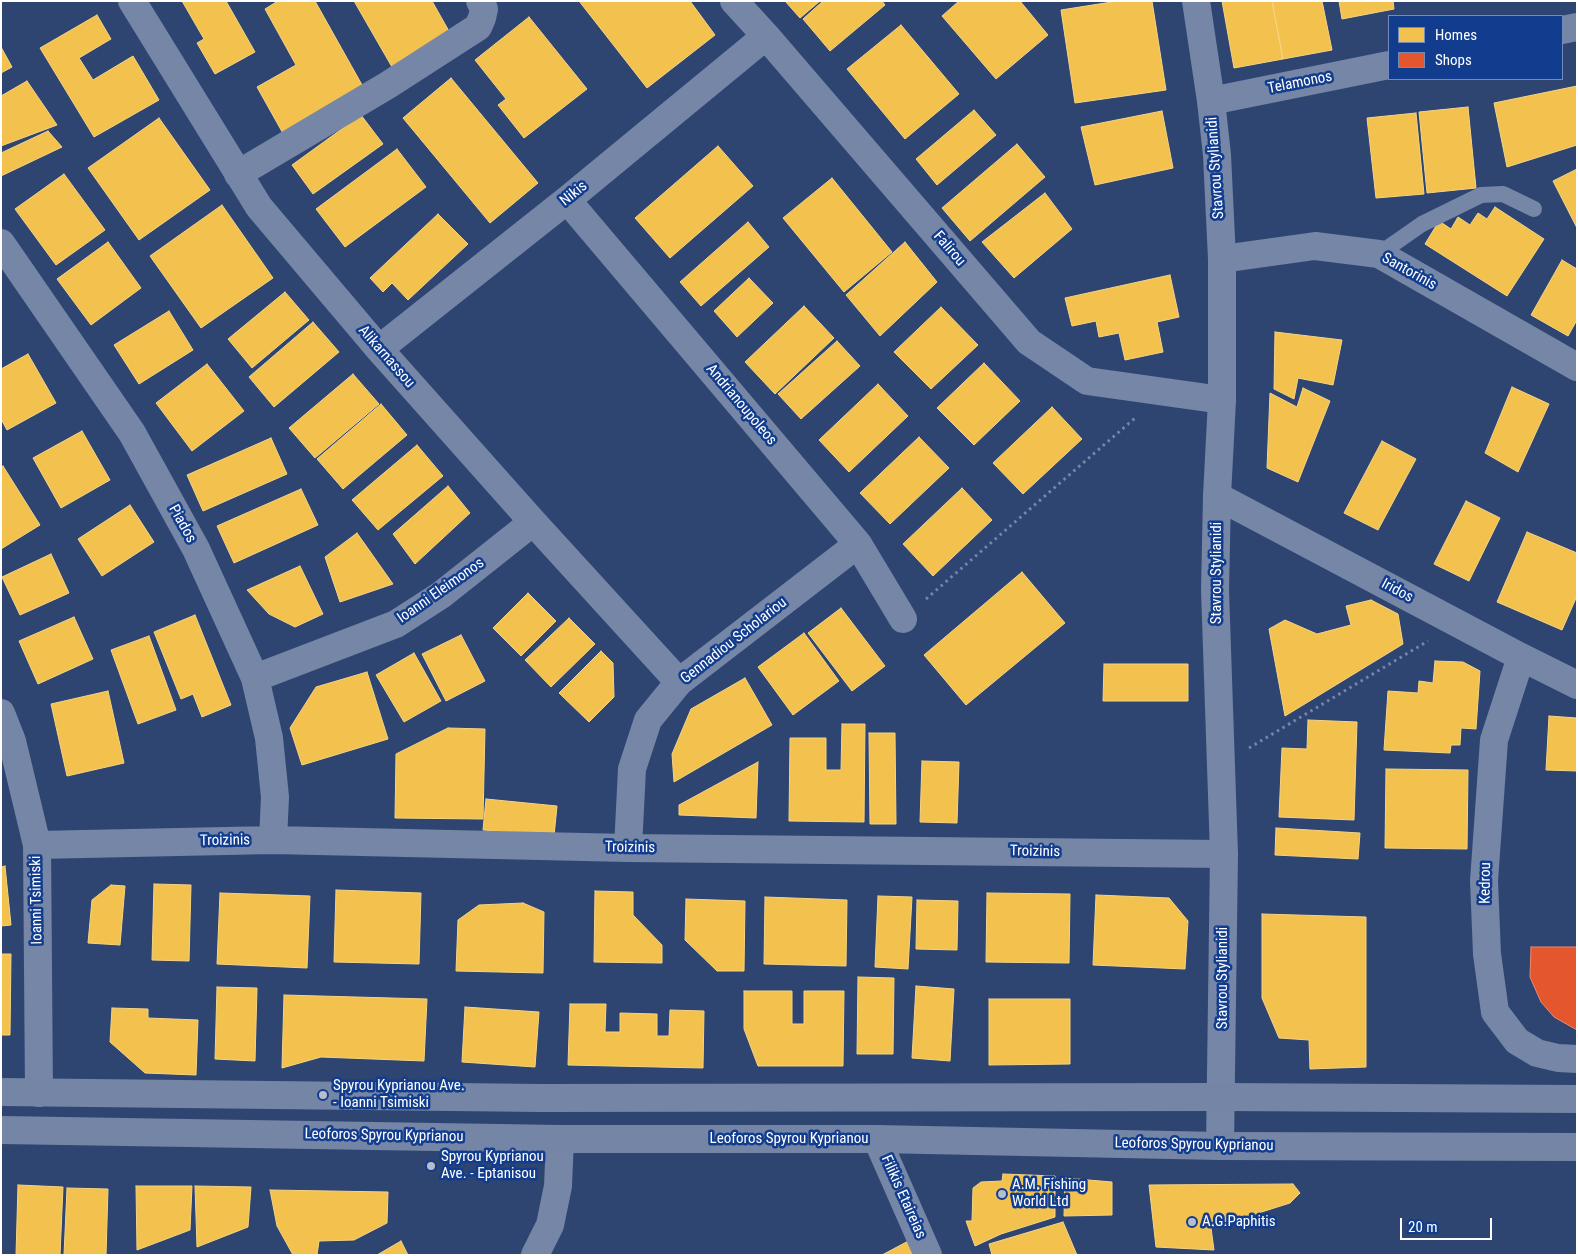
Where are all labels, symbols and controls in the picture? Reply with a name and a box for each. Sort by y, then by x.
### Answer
legend [1388,15,1563,80]
text: Homes [1435,26,1477,44]
text: Shops [1435,51,1472,69]
street label: Telamonos [1266,68,1334,98]
street label: Stavrou Stylianidi [1203,116,1229,220]
street label: Nikis [557,178,591,210]
street label: Falirou [929,228,969,270]
street label: Santorinis [1379,250,1439,294]
street label: Alikarnassou [354,322,418,392]
street label: Andrianoupoleos [702,361,780,449]
street label: Piados [164,502,200,546]
street label: Stavrou Stylianidi [1208,522,1226,624]
street label: Ioanni Eleimonos [394,554,488,628]
street label: Iridos [1378,575,1416,607]
street label: Gennadiou Scholariou [677,594,791,688]
street label: Troizinis [200,832,250,850]
street label: Troizinis [605,839,655,857]
street label: Troizinis [1010,843,1060,861]
street label: Ioanni Tsimiski [27,855,47,945]
street label: Kedrou [1477,862,1495,904]
street label: Stavrou Stylianidi [1214,927,1232,1029]
place label: Spyrou Kyprianou Ave. - Ioanni Tsimiski [333,1077,465,1112]
marker: Spyrou Kyprianou Ave. - Ioanni Tsimiski [317,1089,329,1101]
street label: Leoforos Spyrou Kyprianou [304,1126,464,1146]
street label: Leoforos Spyrou Kyprianou [710,1130,868,1148]
street label: Leoforos Spyrou Kyprianou [1114,1135,1274,1155]
place label: Spyrou Kyprianou Ave. - Eptanisou [441,1148,544,1183]
street label: Filikis Etaireias [877,1152,929,1242]
marker: Spyrou Kyprianou Ave. - Eptanisou [425,1160,437,1172]
place label: A.M. Fishing World Ltd [1012,1176,1086,1211]
marker: A.M. Fishing World Ltd [996,1188,1008,1200]
scale bar [1403,1208,1496,1240]
place label: A.G.Paphitis [1202,1213,1276,1231]
marker: A.G.Paphitis [1186,1216,1198,1228]
text: 20 m [1408,1218,1438,1236]

